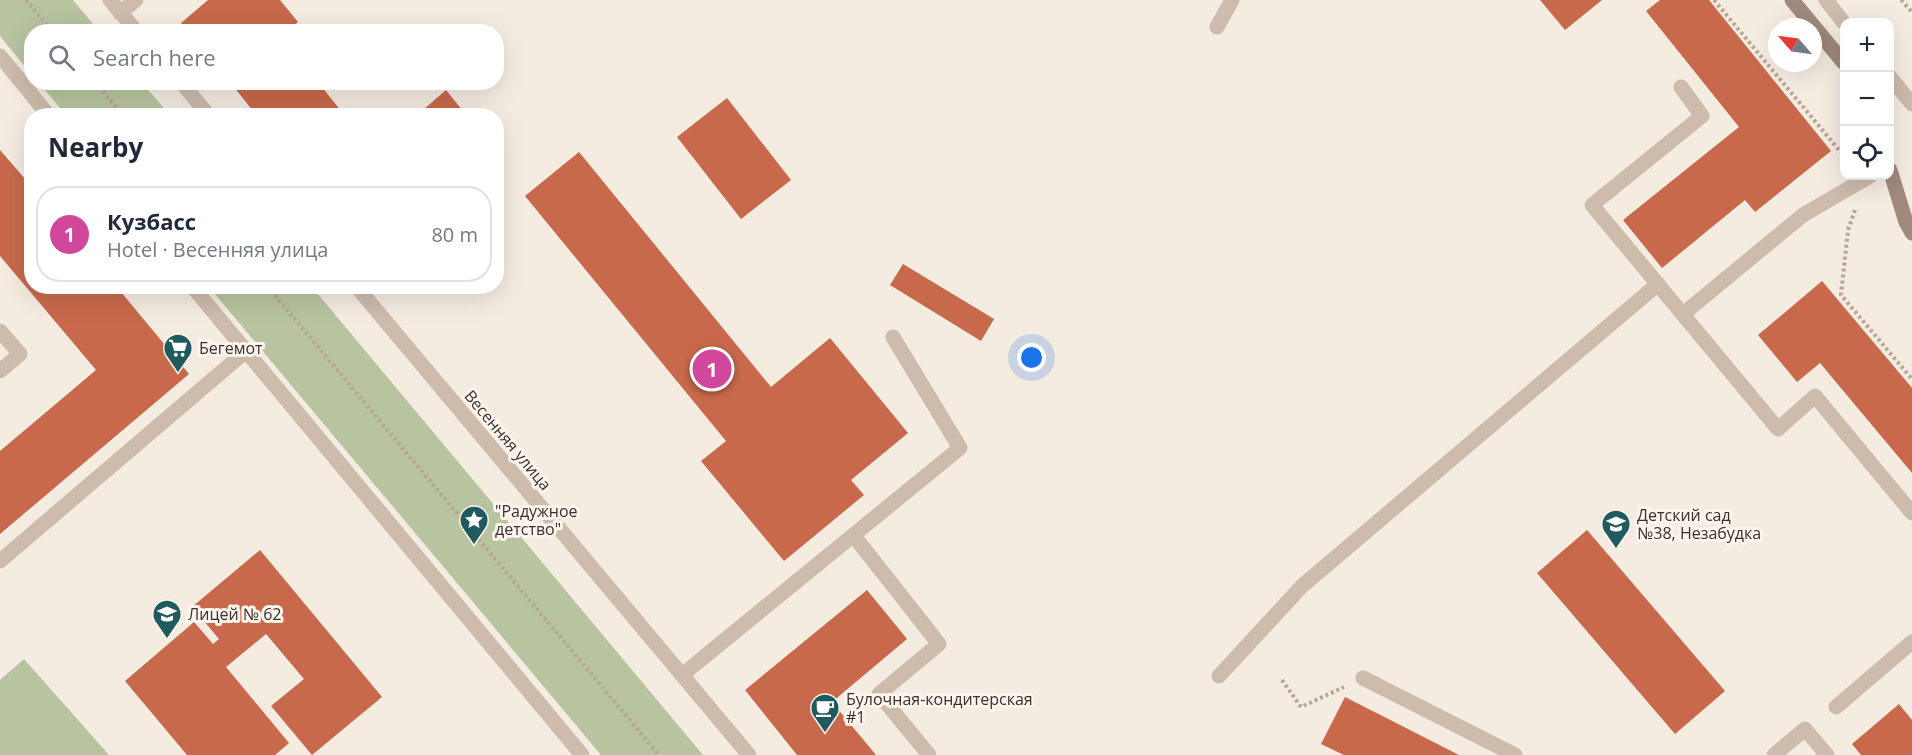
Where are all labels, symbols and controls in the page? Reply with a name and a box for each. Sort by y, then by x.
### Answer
north arrow [1768,18,1822,72]
map controls [1840,18,1894,180]
button: + [1840,18,1894,72]
search box [24,24,504,90]
icon: search [45,41,78,74]
text: Search here [93,42,216,72]
button: − [1840,72,1894,126]
button: locate [1840,126,1894,180]
text: Nearby [48,129,143,165]
text: Кузбасс [107,206,196,236]
text: 1 [64,221,75,248]
text: 80 m [431,221,478,248]
text: Hotel · Весенняя улица [107,236,328,263]
supermarket icon: Бегемот [162,332,194,374]
place label: Бегемот [199,337,263,359]
your location [1017,343,1046,372]
pin: 1 [692,346,732,392]
street label: Весенняя улица [460,385,556,495]
place label: "Радужное детство" [495,500,578,540]
place icon: "Радужное детство" [458,504,490,546]
place label: Детский сад №38, Незабудка [1637,504,1761,544]
school or university icon: Детский сад №38, Незабудка [1600,508,1632,550]
school or university icon: Лицей № 62 [151,598,183,640]
place label: Лицей № 62 [188,603,282,625]
place label: Булочная-кондитерская #1 [846,688,1033,728]
cafe icon: Булочная-кондитерская #1 [809,692,841,734]

